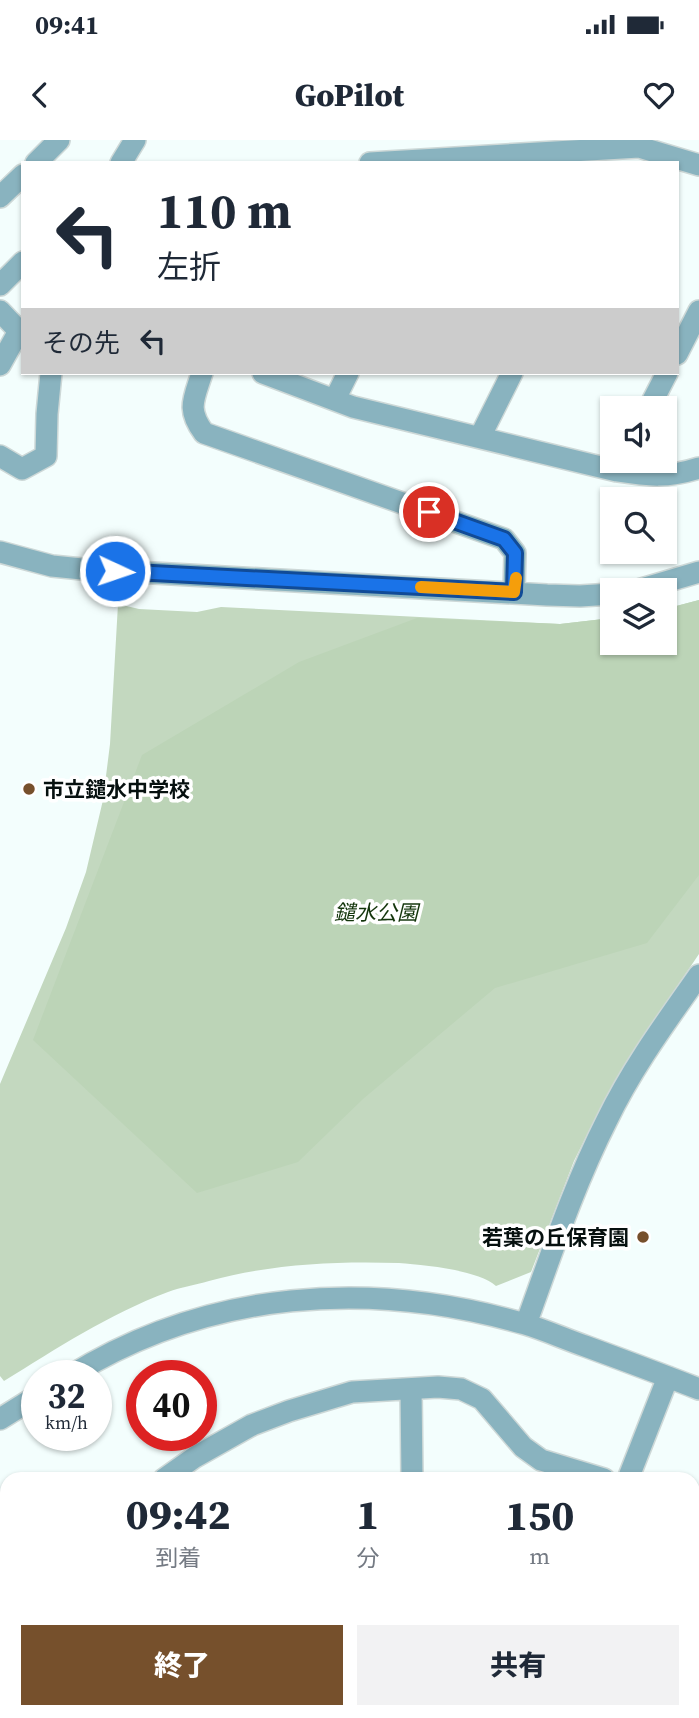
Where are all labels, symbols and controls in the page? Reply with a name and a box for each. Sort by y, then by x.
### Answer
text: 09:41 [35,7,99,43]
text: GoPilot [295,73,404,117]
icon: back [21,76,59,114]
icon: heart [640,76,678,114]
text: 110 m [157,177,292,244]
icon: left [42,189,133,280]
text: 左折 [157,245,221,289]
icon: left [134,322,172,360]
text: その先 [42,325,120,361]
map controls [600,396,677,655]
button: sound [600,396,677,473]
pin [399,482,459,542]
button: search [600,487,677,564]
icon: arrive [410,493,448,531]
position arrow [78,534,152,608]
button: layers [600,578,677,655]
place label: 市立鑓水中学校 [43,775,190,804]
marker: 市立鑓水中学校 [21,781,37,797]
park label: 鑓水公園 [334,898,421,927]
place label: 若葉の丘保育園 [482,1223,629,1252]
marker: 若葉の丘保育園 [635,1229,651,1245]
speed limit sign: 40 [126,1360,217,1451]
text: 32 [48,1372,85,1420]
text: km/h [45,1410,88,1435]
text: 09:42 [126,1485,231,1543]
text: 1 [356,1485,379,1543]
text: 150 [505,1486,574,1544]
text: m [529,1540,550,1572]
text: 到着 [155,1542,201,1574]
text: 分 [356,1542,379,1574]
button: 終了 [21,1625,343,1705]
button: 共有 [357,1625,679,1705]

